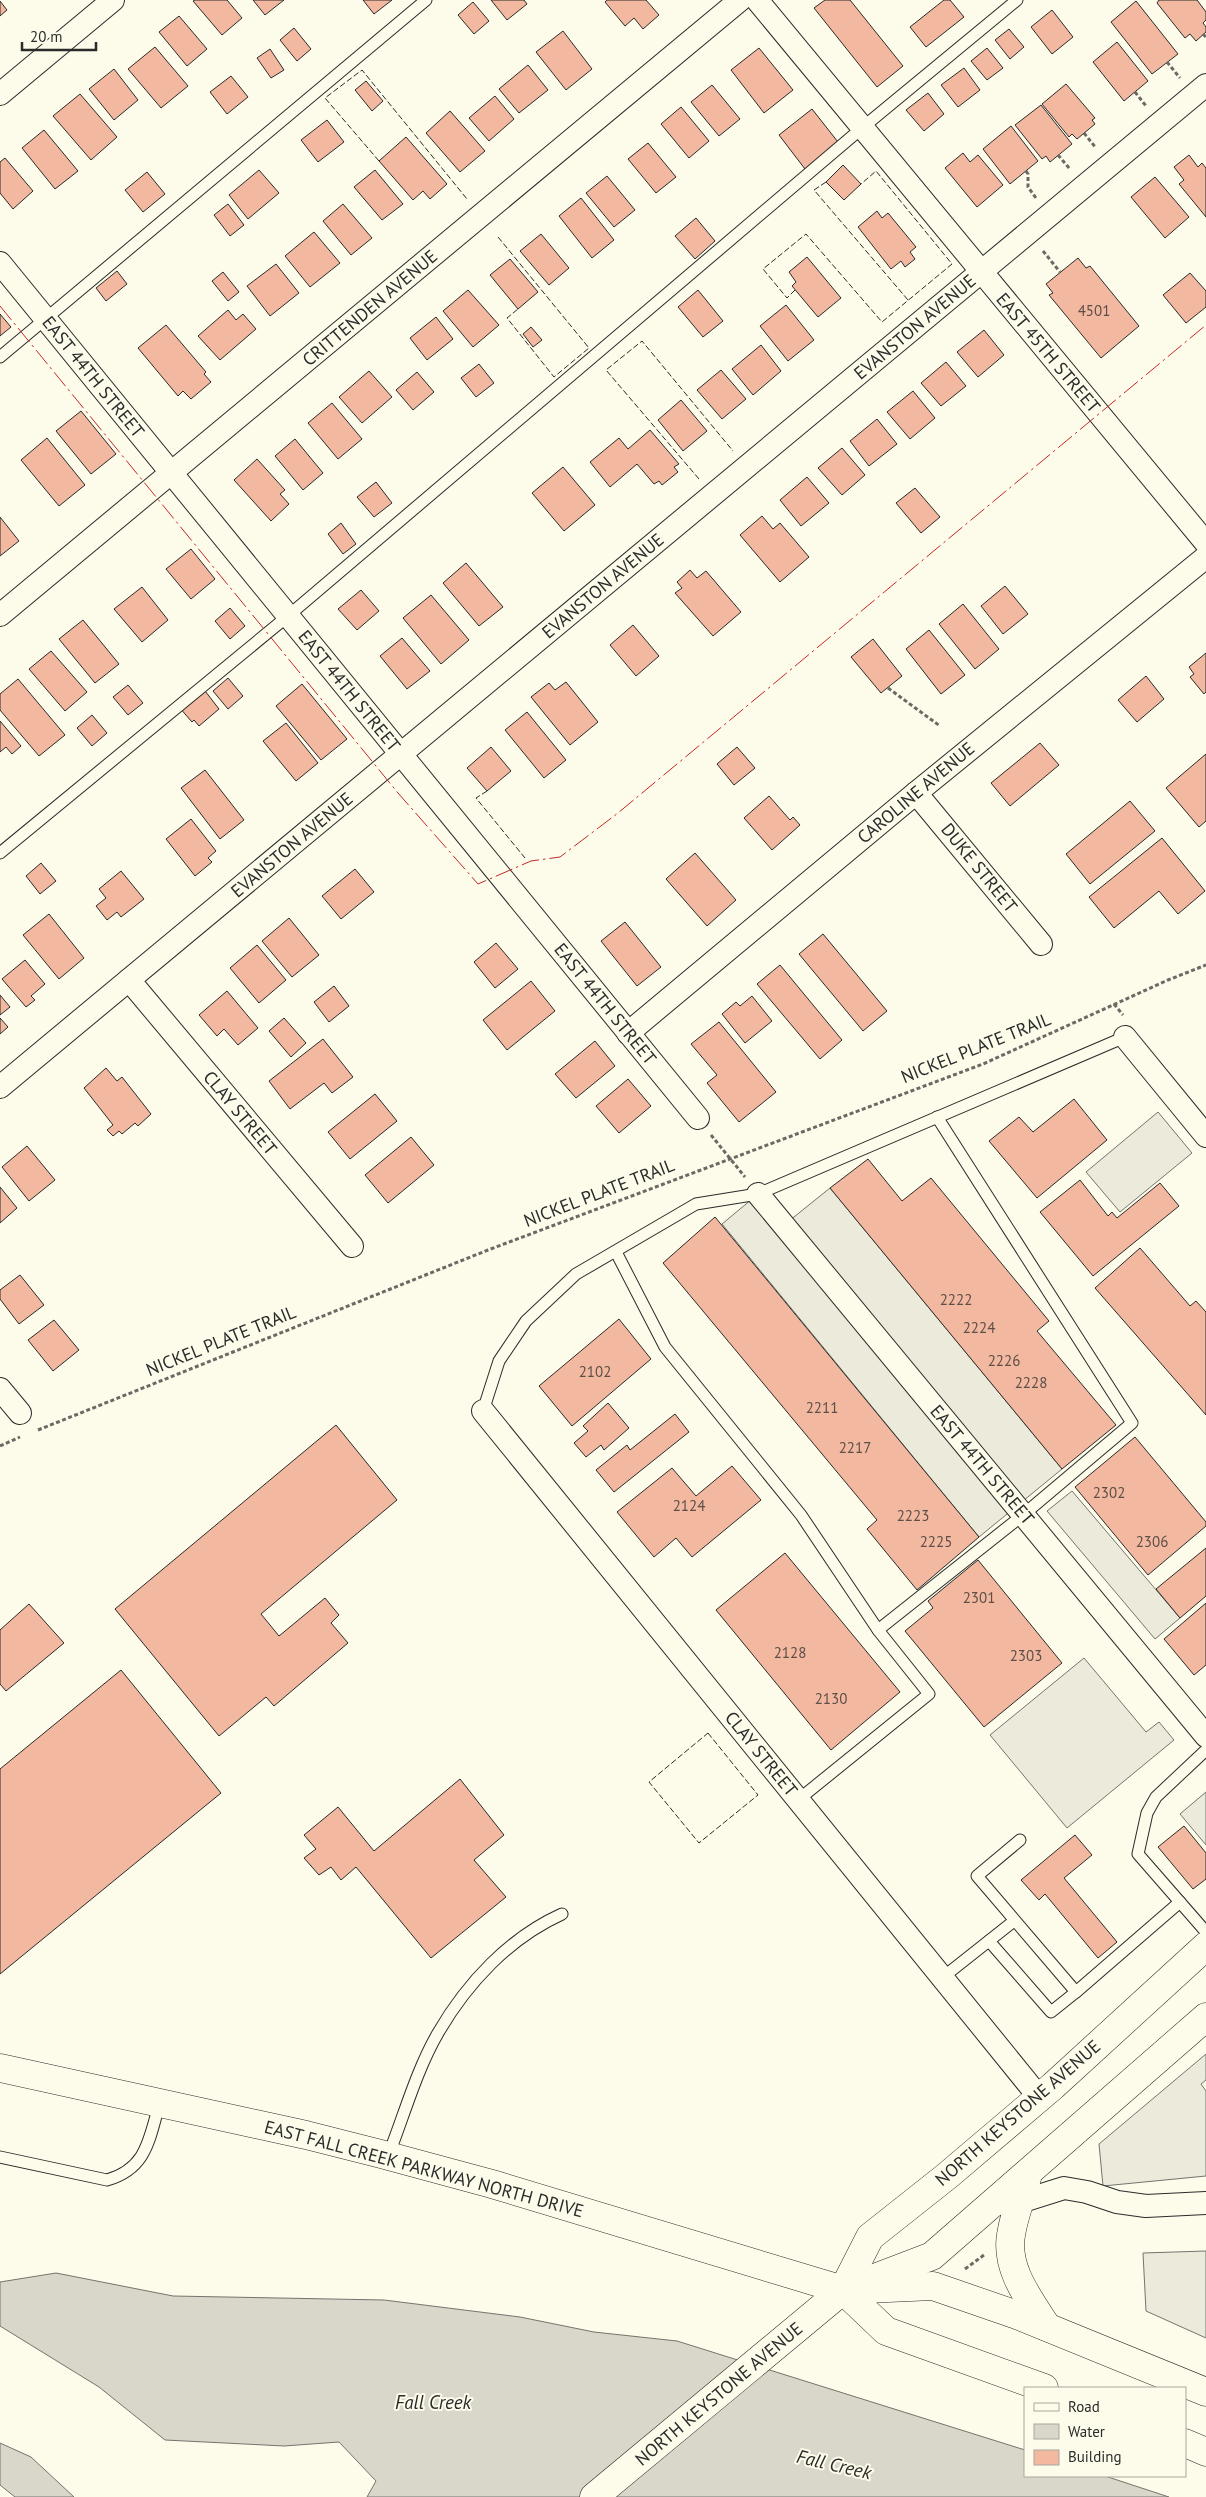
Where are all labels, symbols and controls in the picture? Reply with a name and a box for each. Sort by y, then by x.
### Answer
scale bar [22,20,96,52]
text: 20 m [30,27,63,46]
street label: CRITTENDEN AVENUE [297,244,442,371]
street label: EVANSTON AVENUE [849,269,980,384]
street label: EAST 45TH STREET [991,288,1105,417]
house number: 4501 [1078,301,1110,320]
street label: EAST 44TH STREET [37,311,149,442]
street label: EVANSTON AVENUE [537,528,668,643]
street label: EAST 44TH STREET [293,625,405,756]
street label: CAROLINE AVENUE [852,737,979,848]
street label: EVANSTON AVENUE [226,787,357,902]
street label: DUKE STREET [936,818,1022,917]
street label: EAST 44TH STREET [549,938,661,1069]
street label: NICKEL PLATE TRAIL [898,1007,1054,1088]
street label: CLAY STREET [198,1066,282,1160]
street label: NICKEL PLATE TRAIL [520,1153,677,1232]
house number: 2222 [940,1290,972,1309]
street label: NICKEL PLATE TRAIL [143,1300,299,1381]
house number: 2224 [963,1318,995,1337]
house number: 2226 [988,1351,1020,1370]
house number: 2102 [579,1362,611,1381]
house number: 2228 [1015,1373,1047,1392]
house number: 2211 [806,1398,838,1417]
street label: EAST 44TH STREET [925,1400,1039,1529]
house number: 2217 [839,1438,871,1457]
house number: 2302 [1093,1483,1125,1502]
house number: 2124 [673,1496,705,1515]
house number: 2223 [897,1506,929,1525]
house number: 2225 [920,1532,952,1551]
house number: 2306 [1136,1532,1168,1551]
house number: 2301 [963,1588,995,1607]
house number: 2128 [774,1643,806,1662]
house number: 2303 [1010,1646,1042,1665]
house number: 2130 [815,1689,847,1708]
street label: CLAY STREET [720,1706,803,1801]
street label: NORTH KEYSTONE AVENUE [930,2035,1105,2191]
street label: EAST FALL CREEK PARKWAY NORTH DRIVE [262,2115,586,2222]
street label: NORTH KEYSTONE AVENUE [630,2317,807,2470]
legend [1024,2387,1186,2477]
water label: Fall Creek [395,2390,472,2414]
text: Road [1068,2397,1100,2416]
text: Water [1068,2422,1105,2441]
water label: Fall Creek [794,2444,875,2485]
text: Building [1068,2447,1122,2466]

